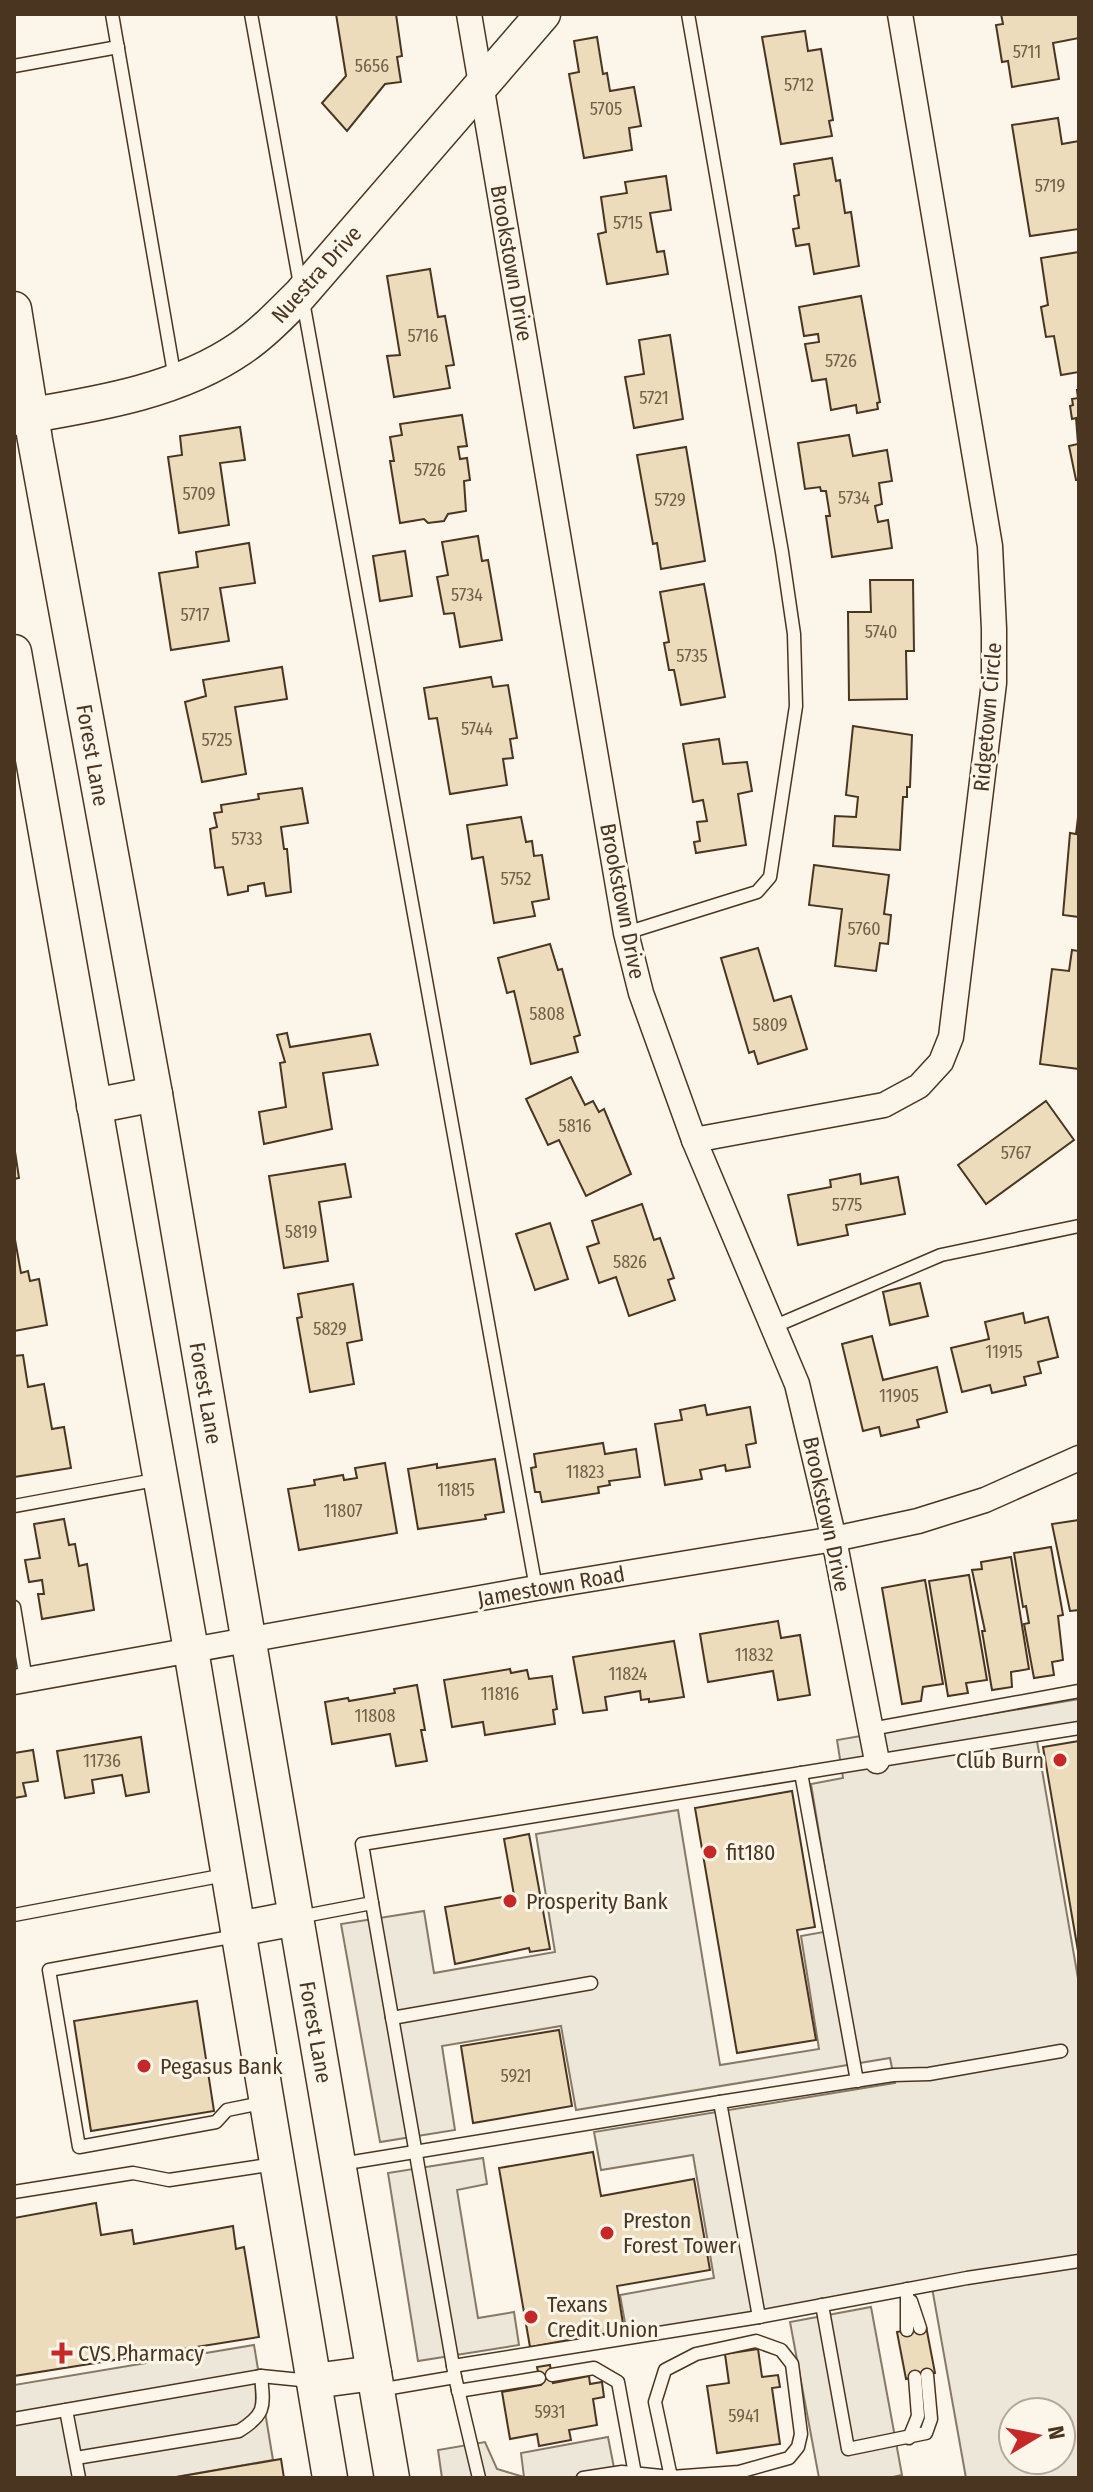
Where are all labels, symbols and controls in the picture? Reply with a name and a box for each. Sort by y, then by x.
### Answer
house number: 5711 [1013,41,1041,63]
house number: 5656 [355,55,389,77]
house number: 5712 [784,74,814,96]
house number: 5705 [590,98,622,120]
house number: 5719 [1035,175,1065,197]
street label: Brookstown Drive [484,183,539,343]
house number: 5715 [613,212,643,234]
street label: Nuestra Drive [266,220,367,329]
house number: 5716 [408,325,439,347]
house number: 5726 [825,350,857,372]
house number: 5721 [639,387,669,409]
house number: 5726 [414,459,446,481]
house number: 5709 [183,483,215,505]
house number: 5734 [838,487,870,509]
house number: 5729 [654,489,686,511]
house number: 5734 [451,584,483,606]
house number: 5717 [180,604,210,626]
house number: 5740 [865,621,897,643]
street label: Ridgetown Circle [968,641,1007,793]
house number: 5735 [676,645,708,667]
street label: Forest Lane [70,702,115,808]
house number: 5744 [461,718,493,740]
house number: 5725 [201,729,233,751]
street label: Brookstown Drive [594,821,651,981]
house number: 5733 [231,828,263,850]
house number: 5752 [501,868,532,890]
house number: 5760 [847,918,881,940]
house number: 5808 [529,1003,565,1025]
house number: 5809 [752,1014,788,1036]
house number: 5816 [559,1115,591,1137]
house number: 5767 [1001,1142,1031,1164]
house number: 5775 [832,1194,862,1216]
house number: 5819 [285,1221,317,1243]
house number: 5826 [613,1251,647,1273]
house number: 5829 [313,1318,347,1340]
street label: Forest Lane [183,1340,228,1446]
house number: 11915 [985,1341,1023,1363]
house number: 11905 [879,1385,919,1407]
street label: Brookstown Drive [797,1434,856,1594]
house number: 11823 [566,1461,604,1483]
house number: 11815 [437,1479,475,1501]
house number: 11807 [323,1500,363,1522]
street label: Jamestown Road [475,1560,627,1613]
house number: 11832 [735,1644,773,1666]
house number: 11824 [609,1663,648,1685]
house number: 11816 [481,1683,519,1705]
house number: 11808 [354,1705,396,1727]
place label: Club Burn [956,1747,1044,1774]
house number: 11736 [83,1750,121,1772]
marker: Club Burn [1051,1751,1069,1769]
place label: fit180 [726,1839,775,1866]
marker: fit180 [701,1843,719,1861]
place label: Prosperity Bank [526,1888,668,1915]
marker: Prosperity Bank [501,1892,519,1910]
street label: Forest Lane [293,1979,338,2085]
place label: Pegasus Bank [160,2053,283,2080]
marker: Pegasus Bank [135,2057,153,2075]
house number: 5921 [501,2065,532,2087]
place label: Preston Forest Tower [623,2207,737,2259]
marker: Preston Forest Tower [598,2224,616,2242]
place label: Texans Credit Union [547,2291,659,2343]
marker: Texans Credit Union [522,2308,540,2326]
place label: CVS Pharmacy [78,2340,204,2367]
marker: CVS Pharmacy [53,2344,71,2362]
north arrow [997,2396,1077,2476]
house number: 5931 [534,2401,566,2423]
house number: 5941 [728,2405,760,2427]
text: N [1042,2424,1071,2441]

